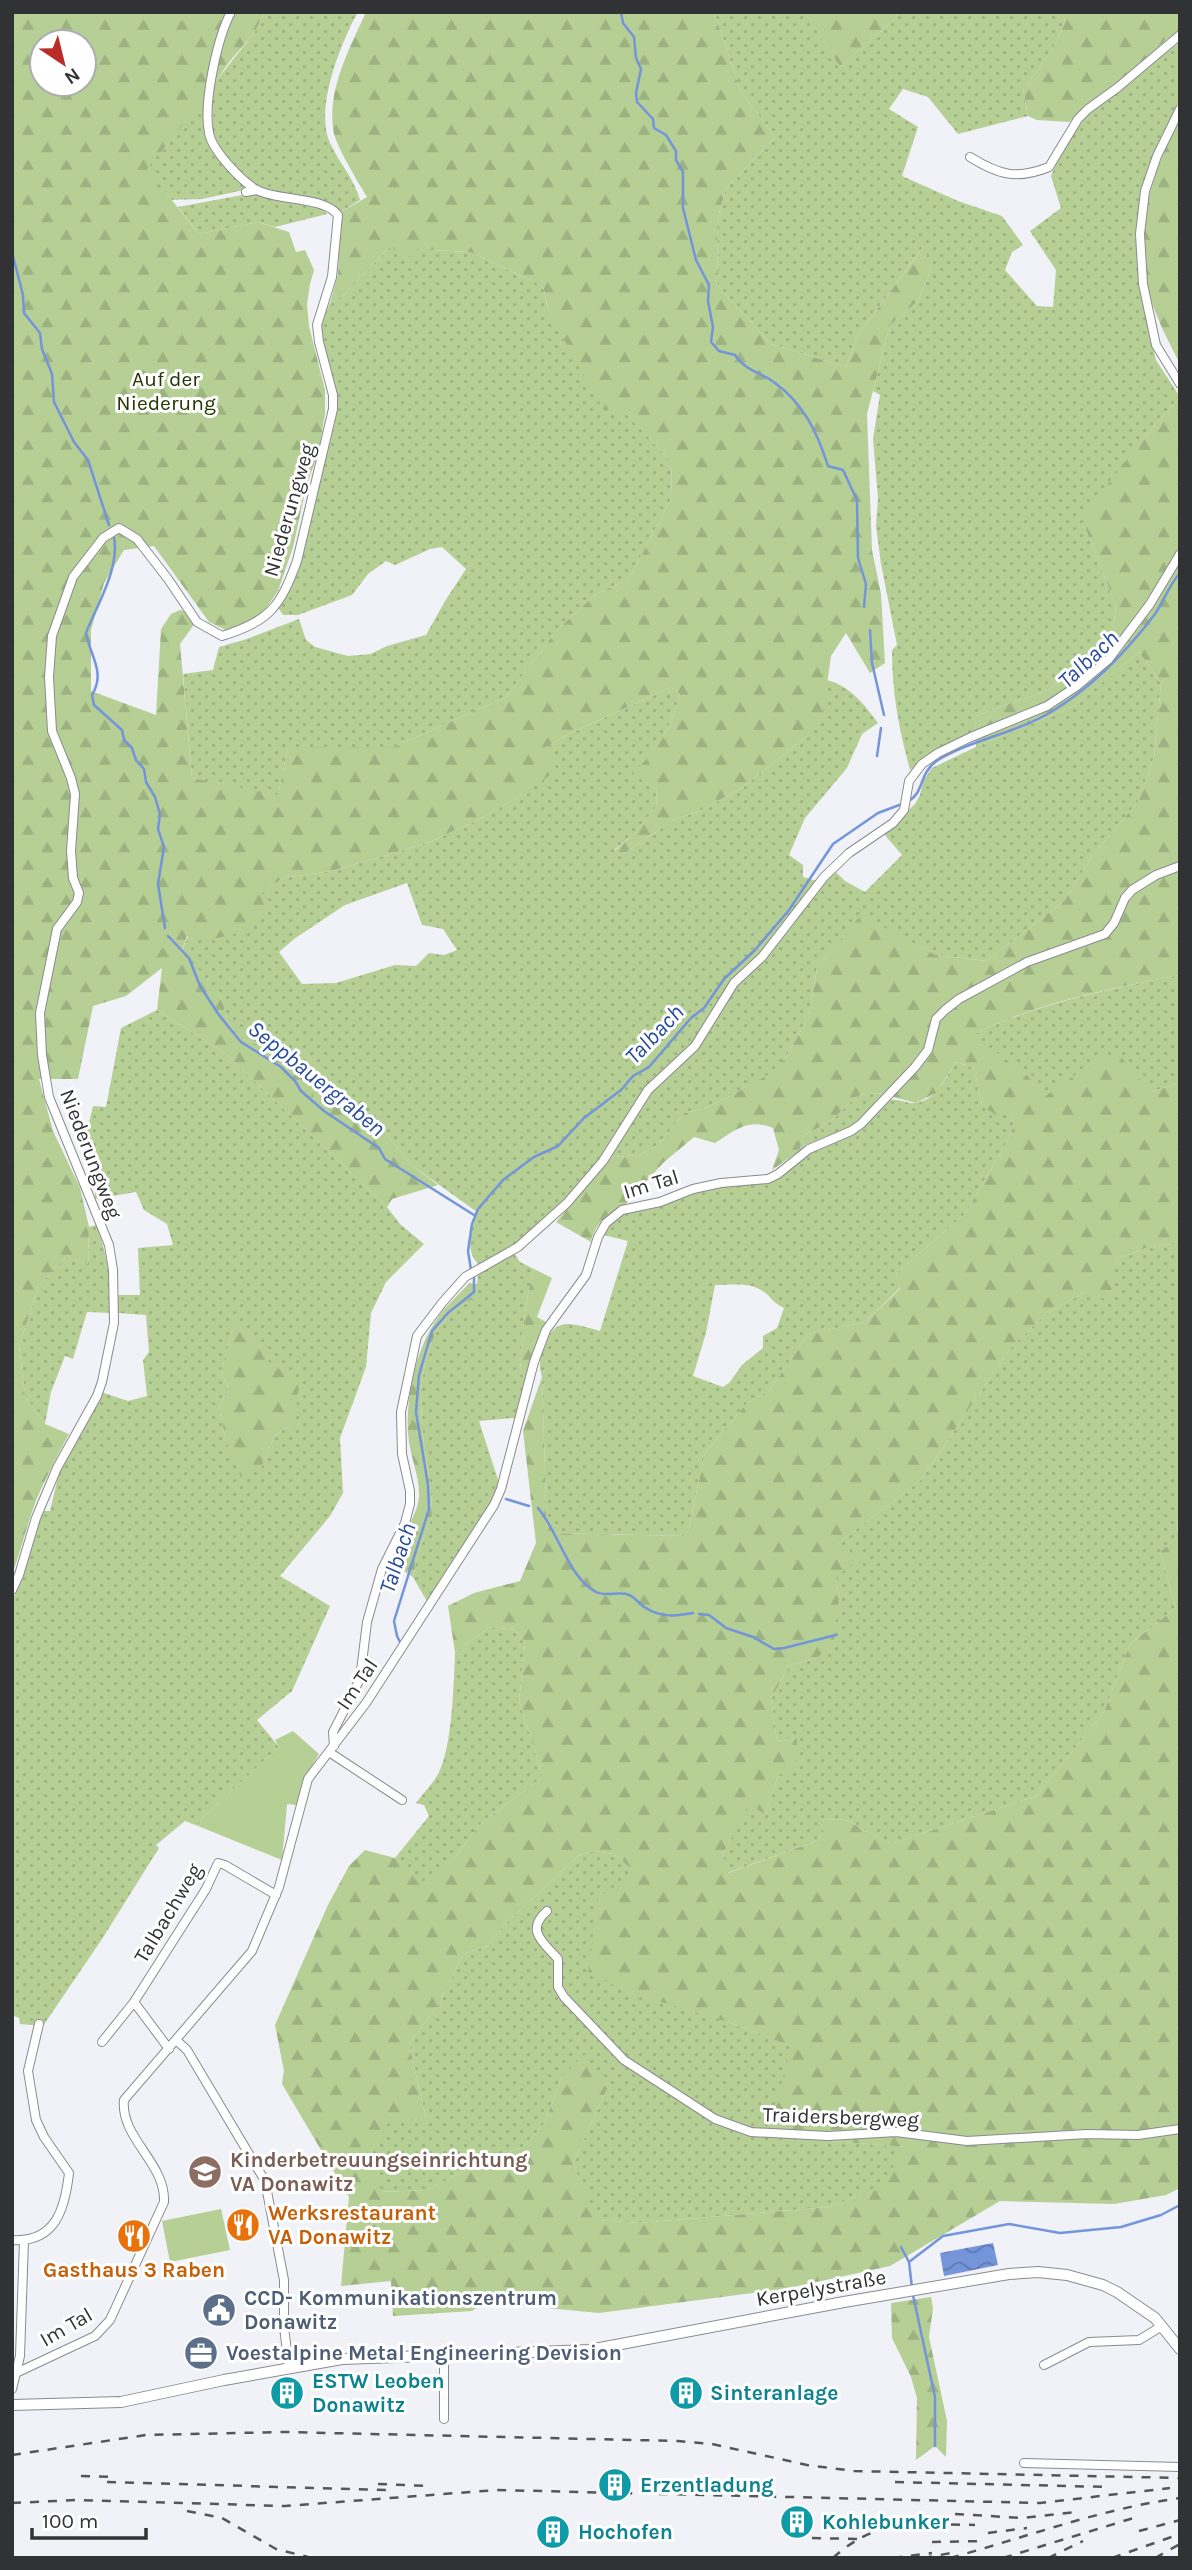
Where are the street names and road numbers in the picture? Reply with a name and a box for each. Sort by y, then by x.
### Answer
street label: Niederungweg [259,441,319,579]
street label: Niederungweg [55,1086,127,1223]
street label: Im Tal [620,1164,682,1204]
street label: Im Tal [331,1654,383,1714]
street label: Talbachweg [129,1859,207,1967]
street label: Traidersbergweg [762,2102,920,2132]
street label: Kerpelystraße [754,2265,888,2311]
street label: Im Tal [35,2302,97,2352]

